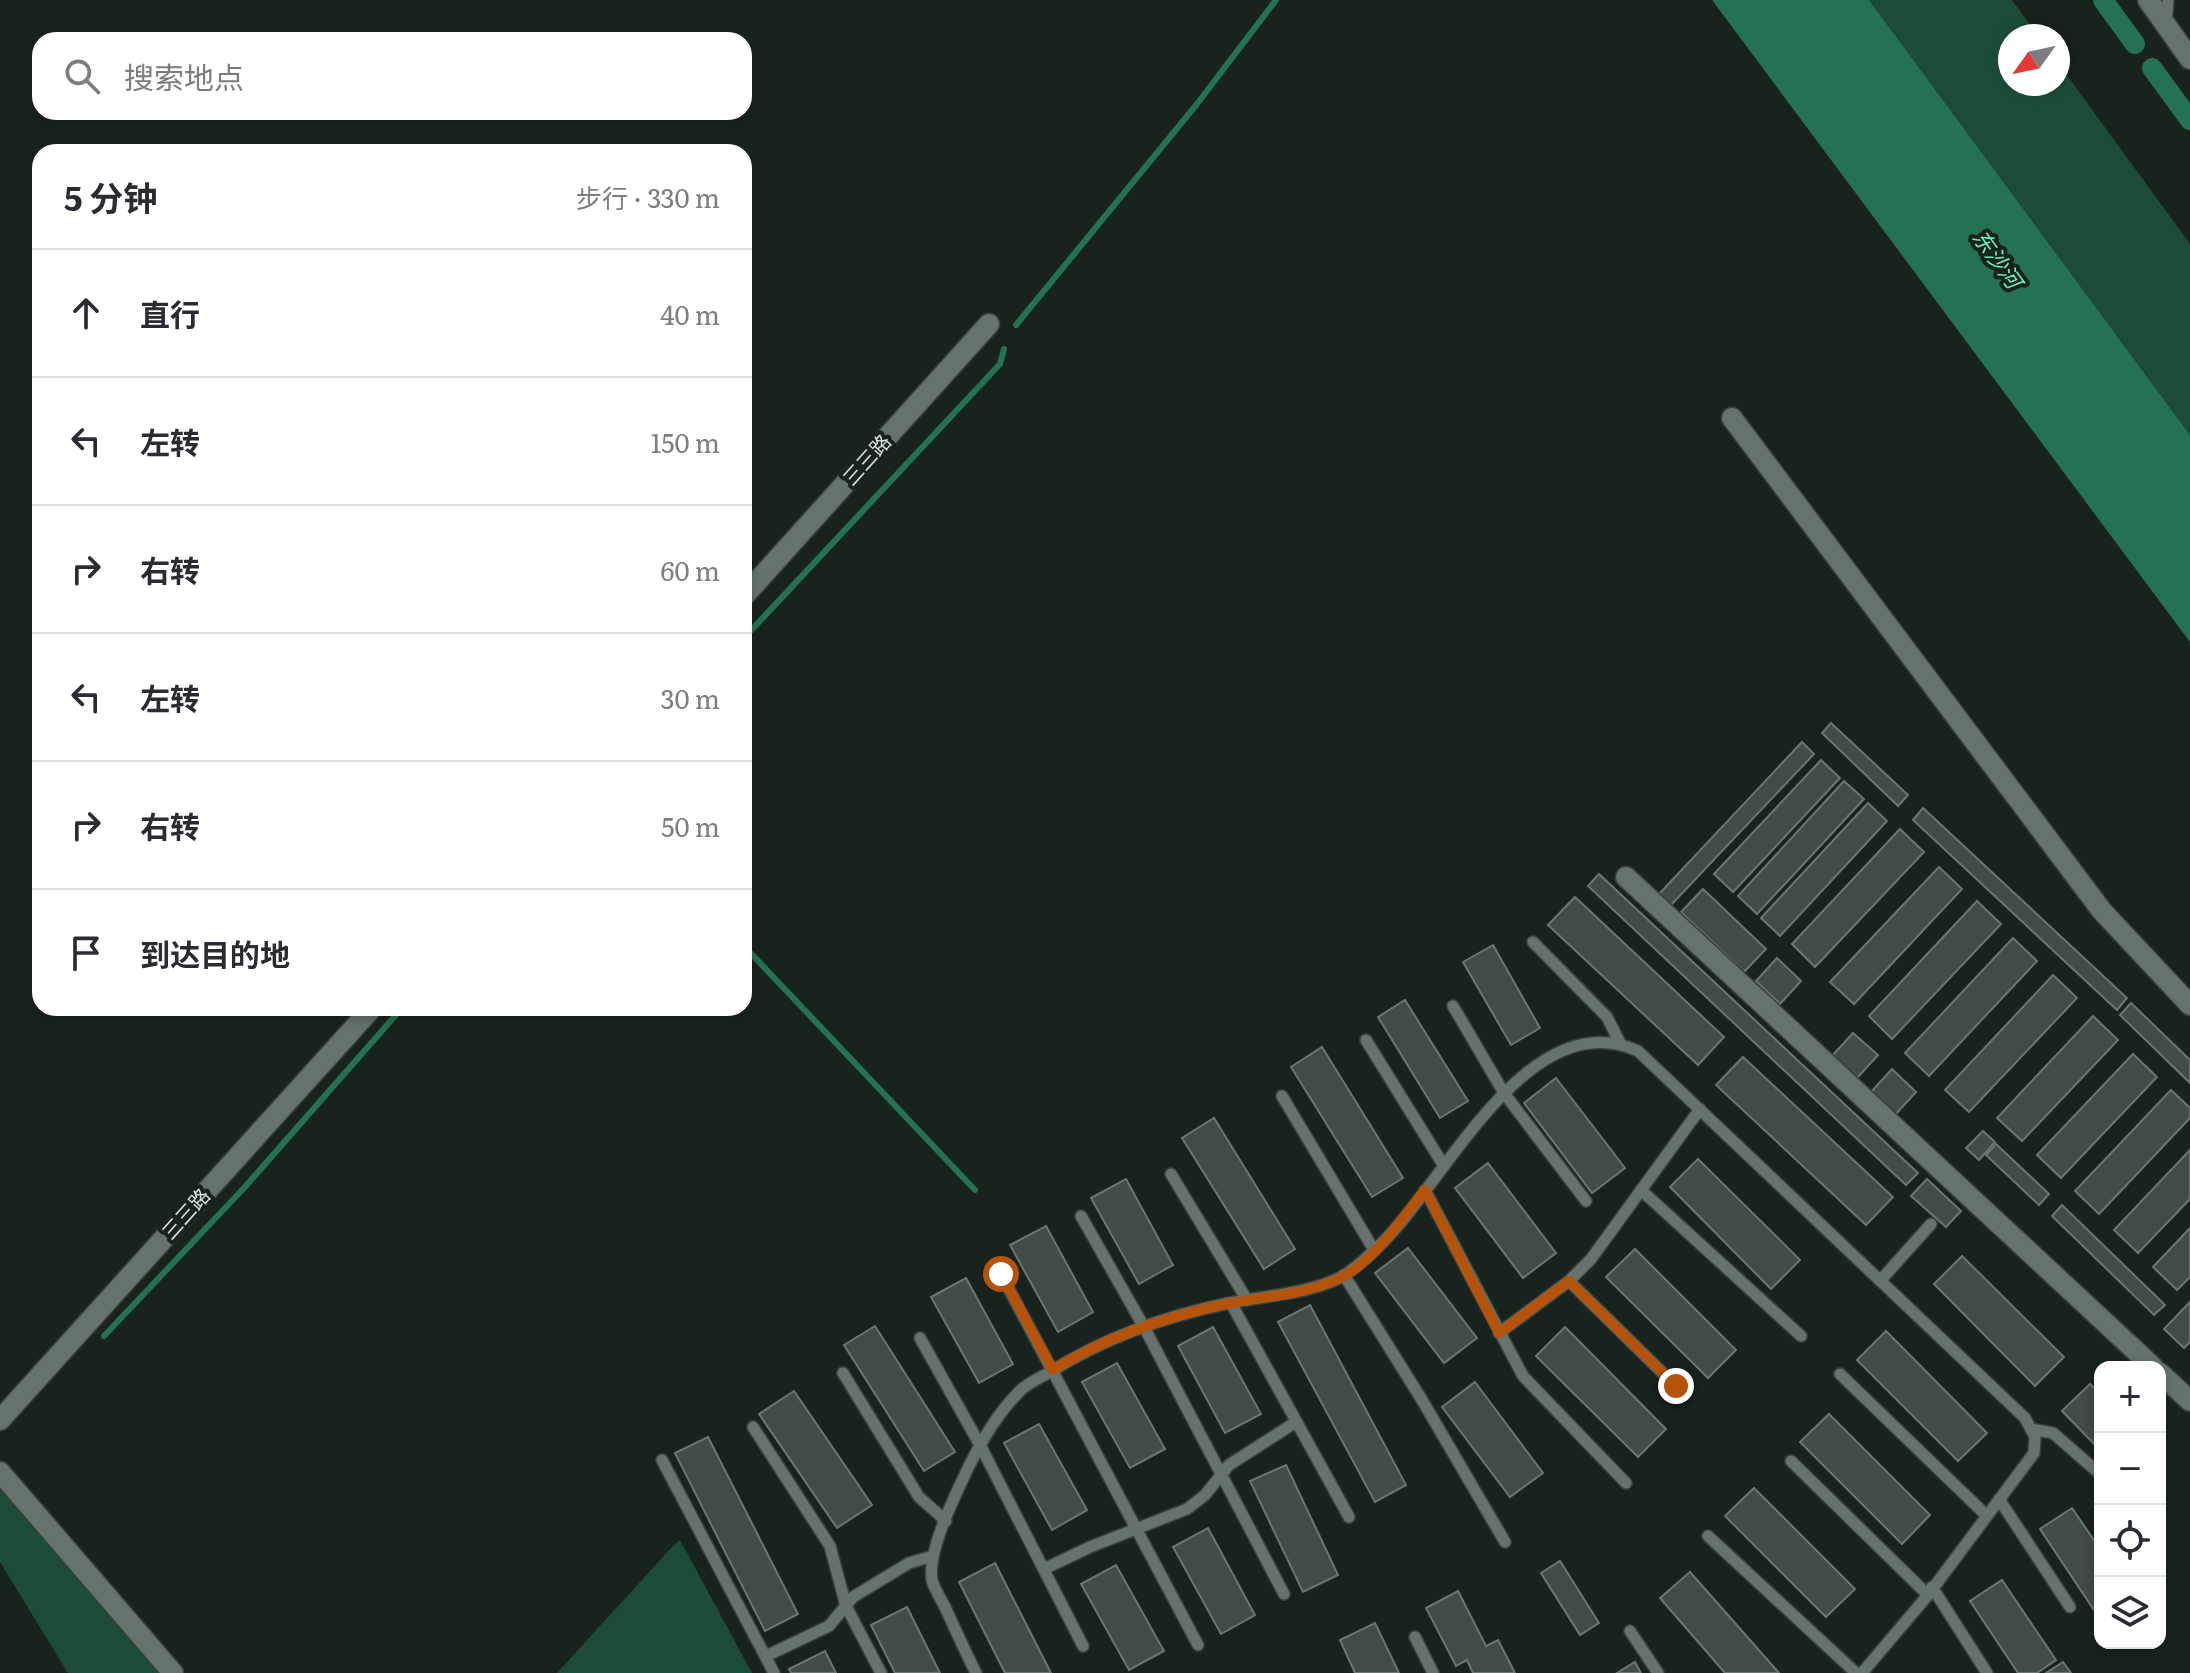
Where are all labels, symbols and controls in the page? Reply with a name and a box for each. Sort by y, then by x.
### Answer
north arrow [1998,24,2070,96]
search box [32,32,752,120]
icon: search [60,54,104,98]
text: 搜索地点 [124,54,244,98]
text: 5 分钟 [64,171,157,221]
text: 步行 · 330 m [576,177,720,216]
water label: 东沙河 [1965,222,2033,298]
icon: ahead [64,291,108,335]
text: 直行 [140,291,200,335]
text: 40 m [660,294,720,333]
icon: left [64,419,108,463]
text: 左转 [140,419,200,463]
text: 150 m [651,422,720,461]
street label: 三三路 [834,426,897,491]
icon: right [64,547,108,591]
text: 右转 [140,547,200,591]
text: 60 m [661,550,720,589]
icon: left [64,675,108,719]
text: 左转 [140,675,200,719]
text: 30 m [660,678,720,717]
icon: right [64,803,108,847]
text: 右转 [140,803,200,847]
text: 50 m [661,806,720,845]
icon: arrive [64,931,108,975]
text: 到达目的地 [140,931,290,975]
street label: 三三路 [153,1180,216,1245]
route start [983,1256,1019,1292]
map controls [2094,1361,2166,1649]
button: + [2094,1361,2166,1433]
route end [1658,1368,1694,1404]
button: − [2094,1433,2166,1505]
button: locate [2094,1505,2166,1577]
button: layers [2094,1577,2166,1649]

